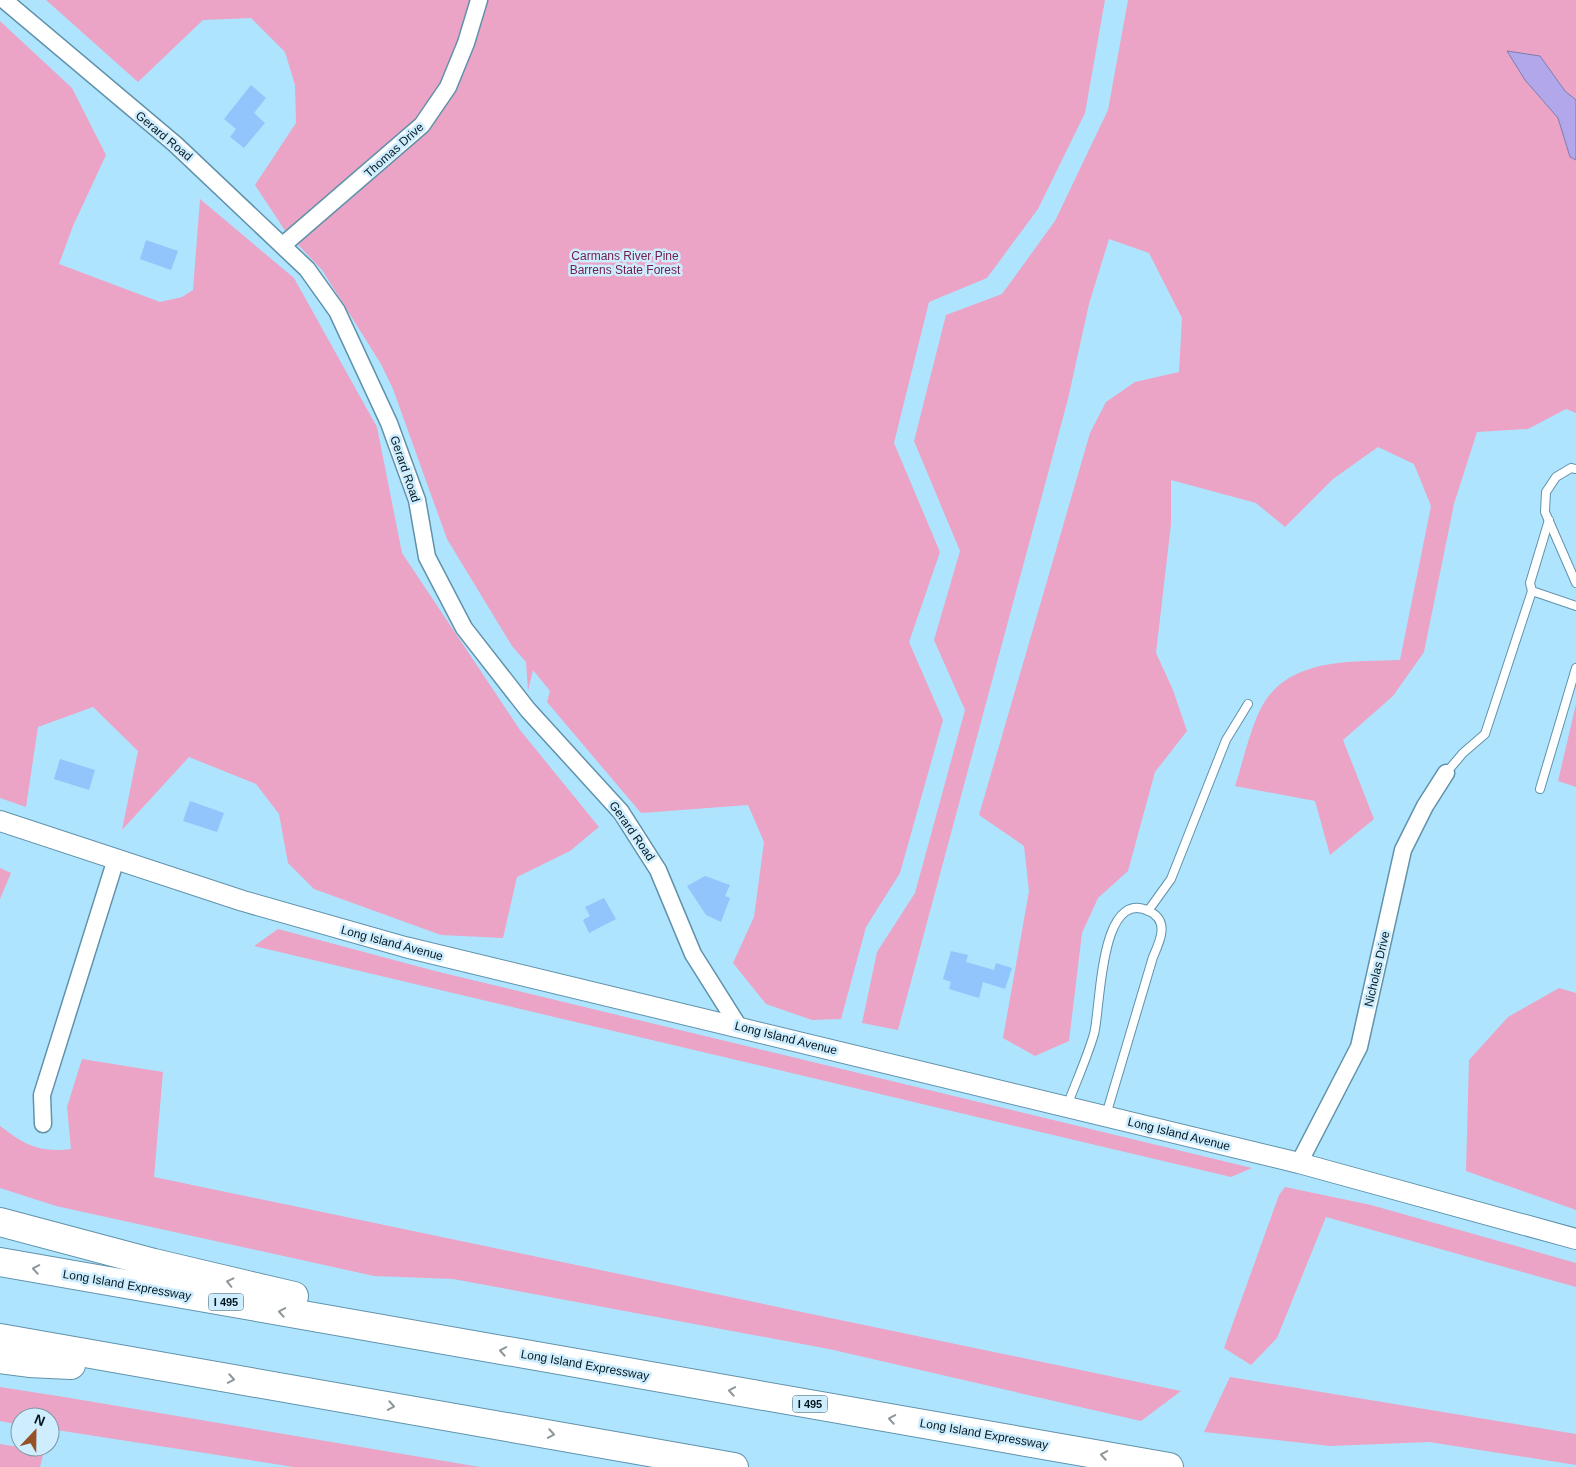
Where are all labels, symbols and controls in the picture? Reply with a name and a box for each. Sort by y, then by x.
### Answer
street label: Gerard Road [133,108,195,164]
street label: Thomas Drive [362,120,427,180]
park label: Carmans River Pine Barrens State Forest [570,249,681,277]
street label: Gerard Road [387,434,423,504]
street label: Gerard Road [606,799,658,863]
street label: Long Island Avenue [339,923,445,963]
street label: Nicholas Drive [1361,929,1393,1008]
street label: Long Island Avenue [733,1018,839,1058]
street label: Long Island Avenue [1126,1114,1232,1154]
one-way arrow [32,1264,41,1274]
street label: Long Island Expressway [62,1267,192,1303]
one-way arrow [225,1277,234,1288]
road number: I 495 [208,1294,244,1310]
one-way arrow [278,1308,287,1318]
one-way arrow [499,1346,507,1356]
street label: Long Island Expressway [520,1347,650,1383]
one-way arrow [227,1373,235,1383]
one-way arrow [728,1386,737,1396]
road number: I 495 [792,1396,828,1412]
one-way arrow [387,1401,395,1411]
north arrow [10,1407,60,1457]
text: N [32,1411,48,1429]
one-way arrow [888,1414,897,1424]
street label: Long Island Expressway [919,1416,1049,1452]
one-way arrow [547,1429,555,1439]
one-way arrow [1100,1451,1108,1461]

